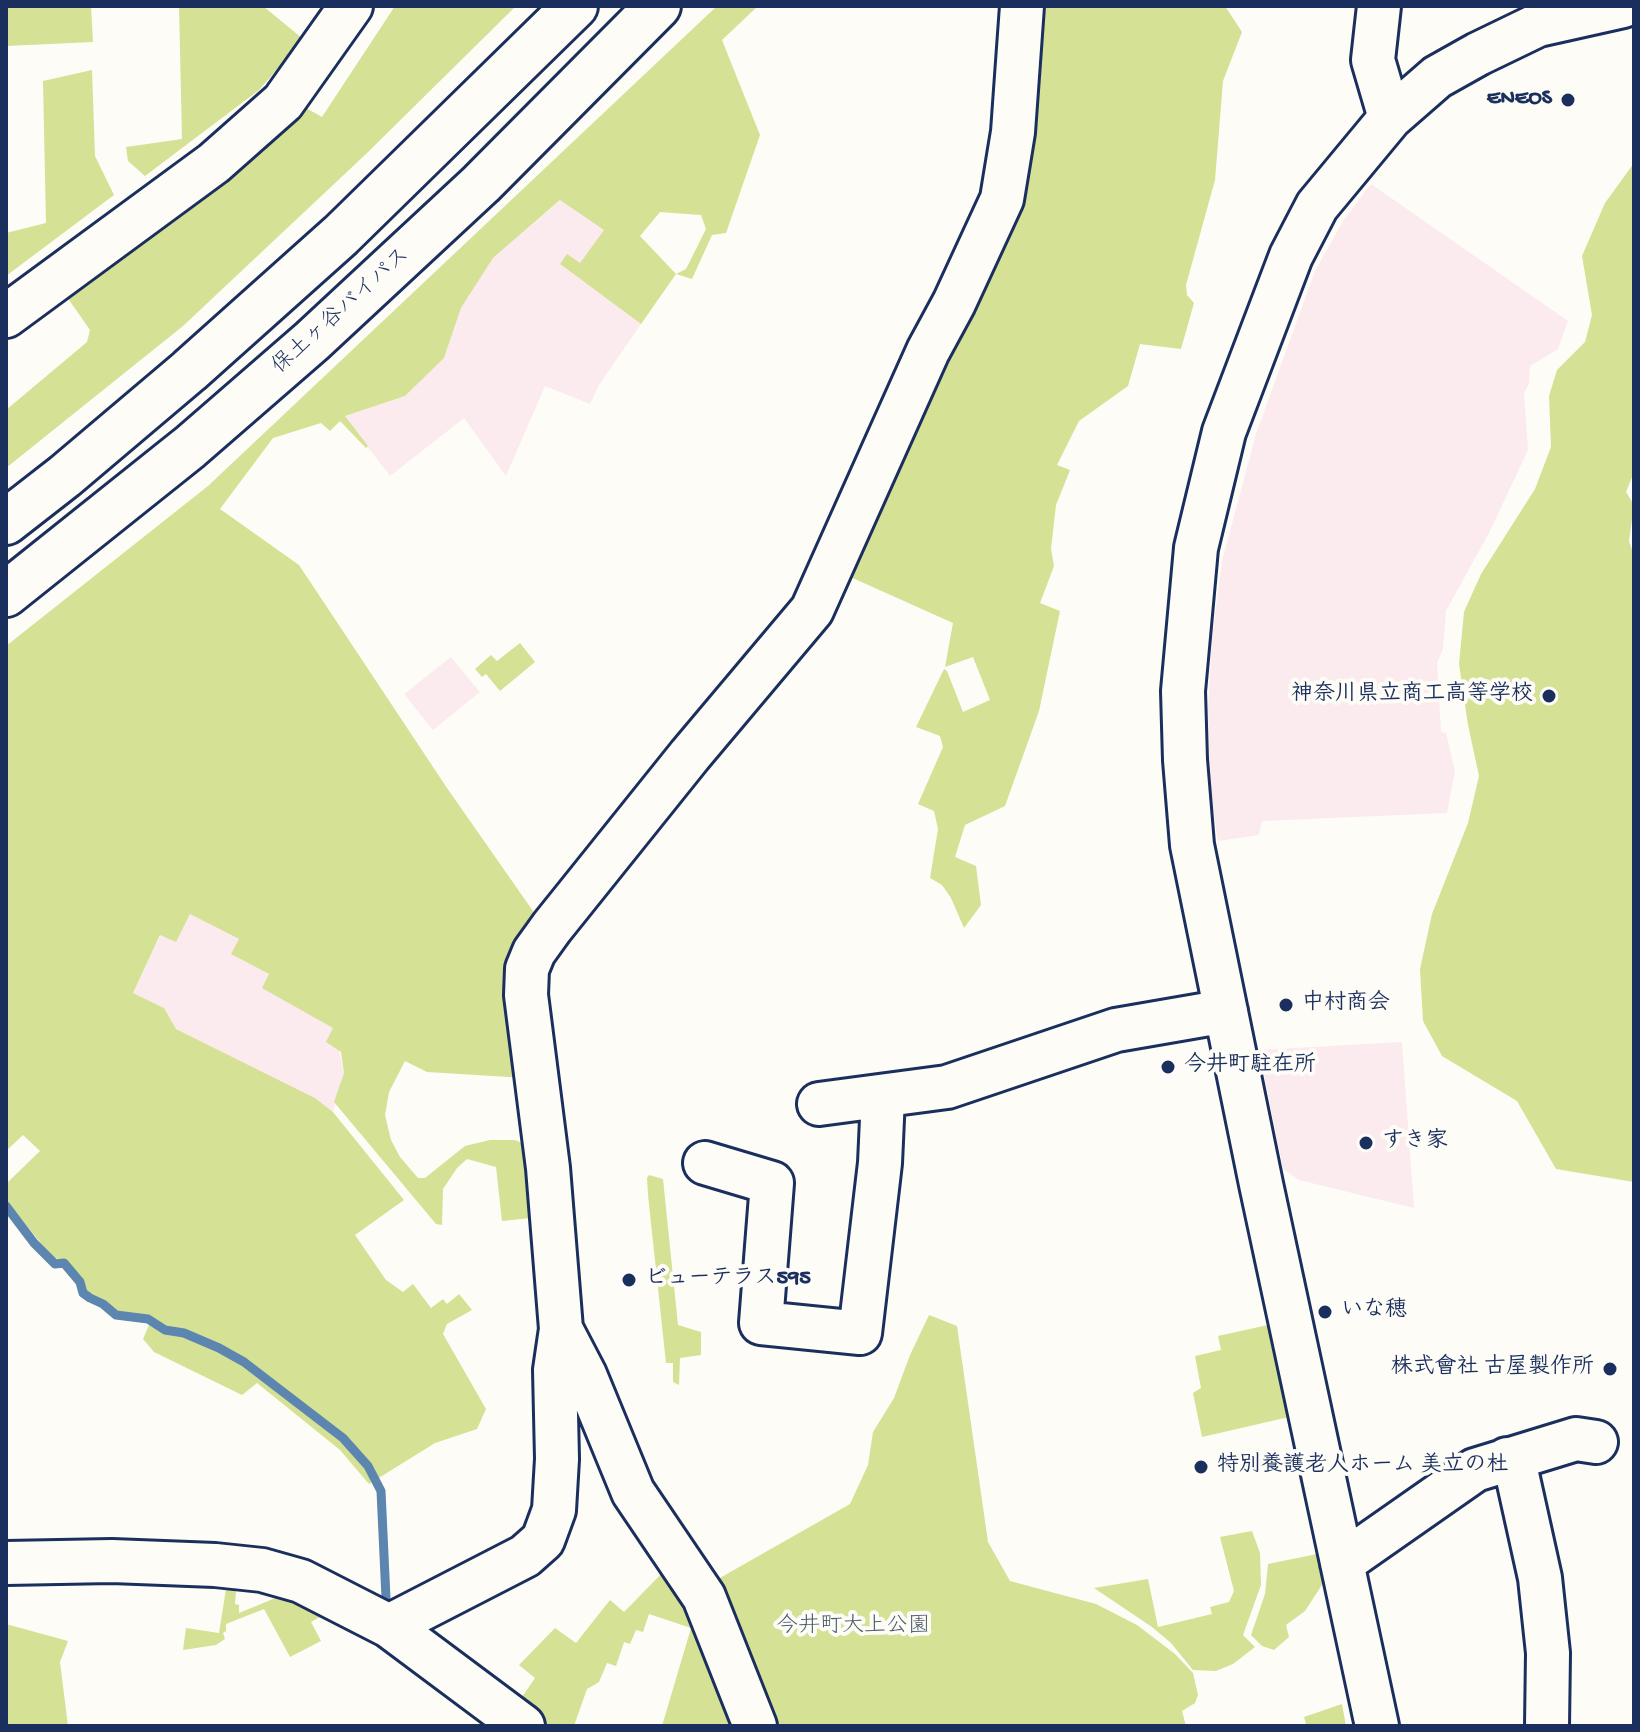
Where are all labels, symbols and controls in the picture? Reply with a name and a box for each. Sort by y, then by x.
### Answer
place label: ENEOS [1487,87,1552,113]
marker: ENEOS [1559,91,1577,109]
street label: 保土ヶ谷バイパス [268,243,416,381]
place label: 神奈川県立商工高等学校 [1291,683,1533,709]
marker: 神奈川県立商工高等学校 [1540,687,1558,705]
place label: 中村商会 [1302,992,1390,1018]
marker: 中村商会 [1277,996,1295,1014]
place label: 今井町駐在所 [1184,1054,1316,1080]
marker: 今井町駐在所 [1159,1058,1177,1076]
place label: すき家 [1382,1130,1448,1156]
marker: すき家 [1357,1134,1375,1152]
place label: ビューテラス595 [645,1267,811,1293]
marker: ビューテラス595 [620,1271,638,1289]
place label: いな穂 [1341,1299,1407,1325]
marker: いな穂 [1316,1303,1334,1321]
place label: 株式會社 古屋製作所 [1391,1356,1594,1382]
marker: 株式會社 古屋製作所 [1601,1360,1619,1378]
place label: 特別養護老人ホーム 美立の杜 [1217,1454,1508,1480]
marker: 特別養護老人ホーム 美立の杜 [1192,1458,1210,1476]
park label: 今井町大上公園 [776,1615,930,1641]

